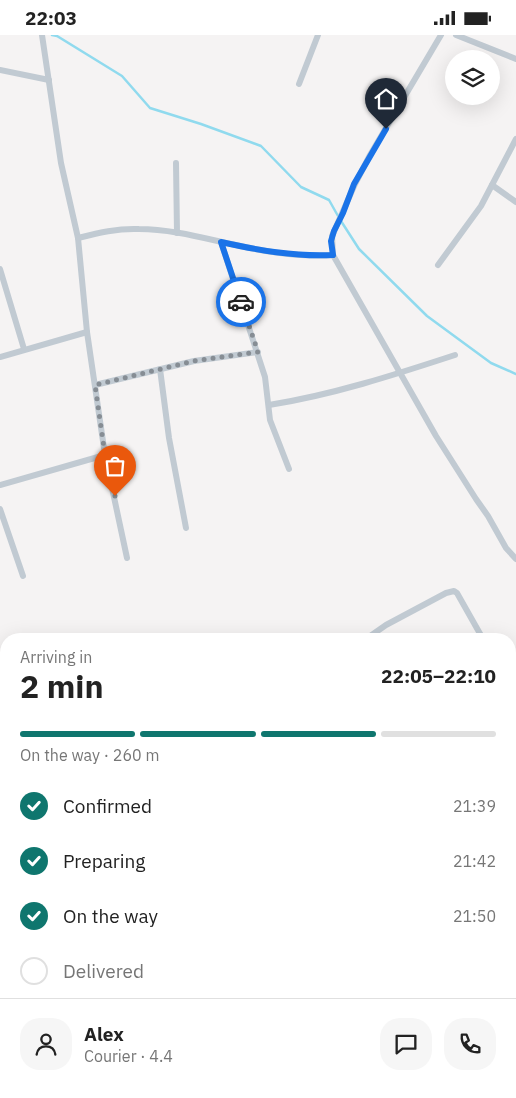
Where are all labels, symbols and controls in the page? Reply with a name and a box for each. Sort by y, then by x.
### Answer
text: 22:03 [25,6,77,30]
map controls [445,50,500,105]
button: layers [445,50,500,105]
pin [365,78,407,129]
icon: home [372,85,400,113]
courier [216,277,266,327]
icon: car [227,288,255,316]
pin [94,445,136,496]
icon: bag [101,452,129,480]
text: Arriving in [20,647,92,667]
text: 22:05–22:10 [381,664,496,688]
text: 2 min [20,665,104,707]
text: On the way · 260 m [20,745,159,765]
icon: check [20,792,48,820]
text: Confirmed [63,794,152,818]
text: 21:39 [453,796,496,816]
icon: check [20,847,48,875]
text: Preparing [63,849,145,873]
text: 21:42 [453,851,496,871]
icon: check [20,902,48,930]
text: On the way [63,904,158,928]
text: 21:50 [453,906,496,926]
text: Delivered [63,959,144,983]
button: person [20,1018,72,1070]
button: chat [380,1018,432,1070]
button: phone [444,1018,496,1070]
text: Alex [84,1022,124,1046]
text: Courier · 4.4 [84,1046,173,1066]

